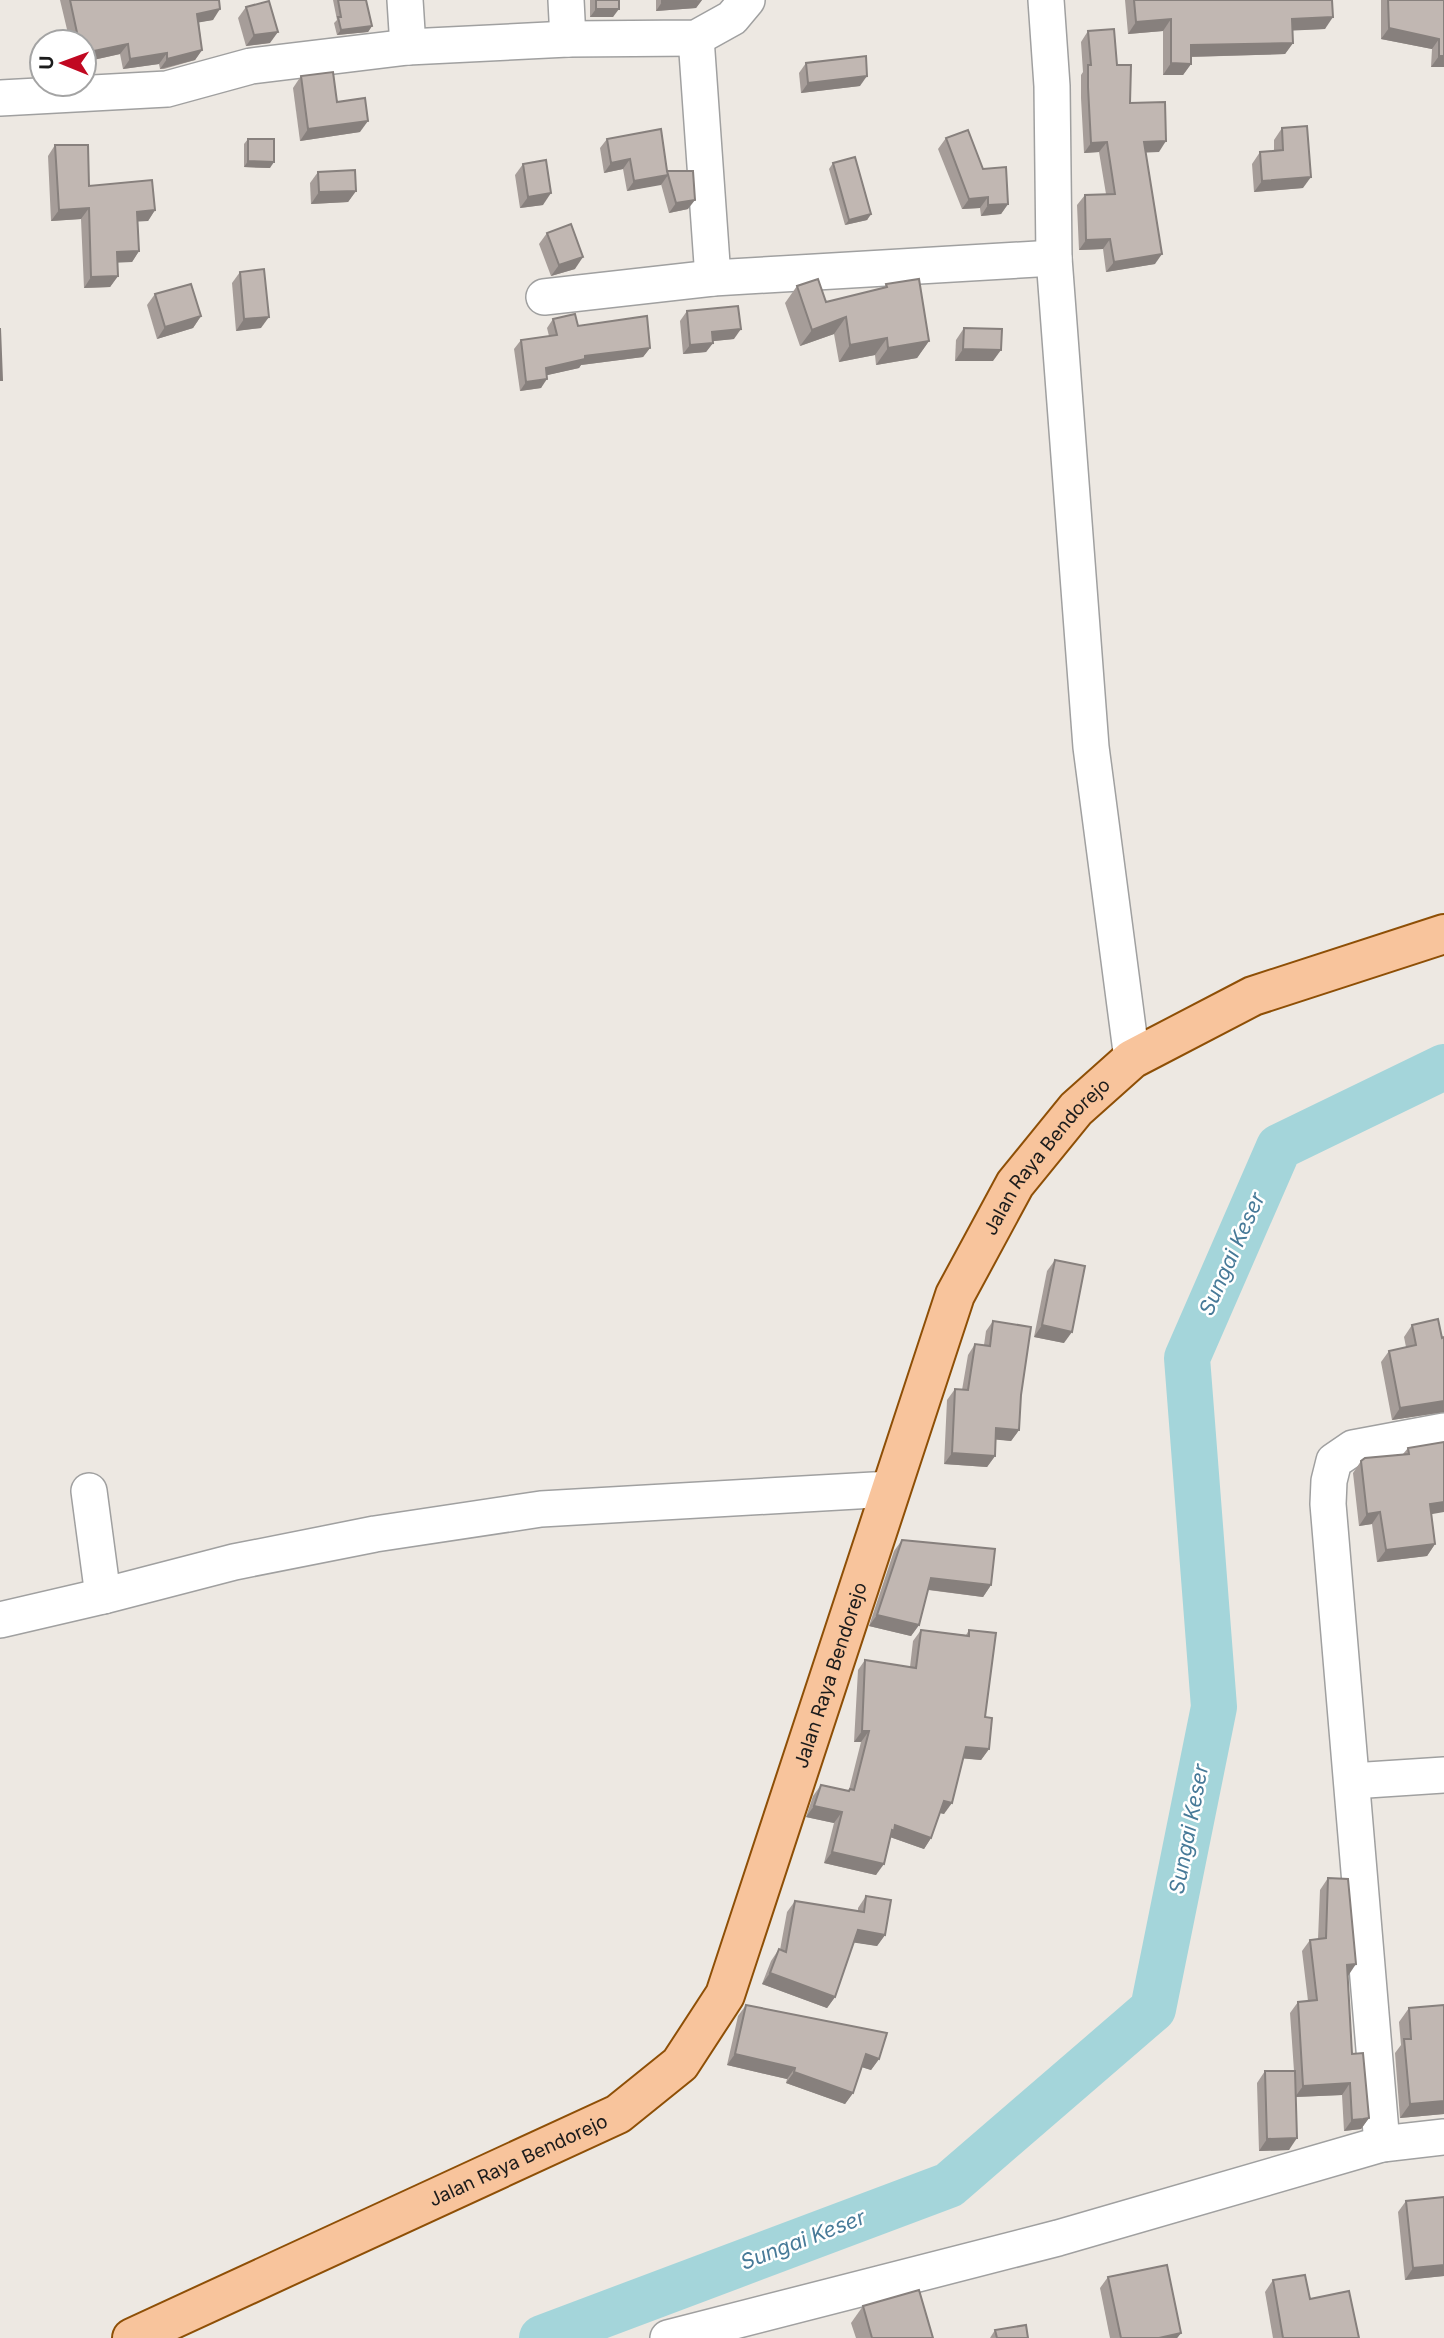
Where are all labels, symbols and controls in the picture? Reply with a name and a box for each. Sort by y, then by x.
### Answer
north arrow [28,28,98,98]
text: U [35,56,58,70]
street label: Jalan Raya Bendorejo [979,1073,1115,1239]
water label: Sungai Keser [1193,1188,1270,1319]
street label: Jalan Raya Bendorejo [789,1579,872,1771]
water label: Sungai Keser [1164,1761,1214,1896]
street label: Jalan Raya Bendorejo [425,2109,611,2212]
water label: Sungai Keser [737,2204,870,2275]

